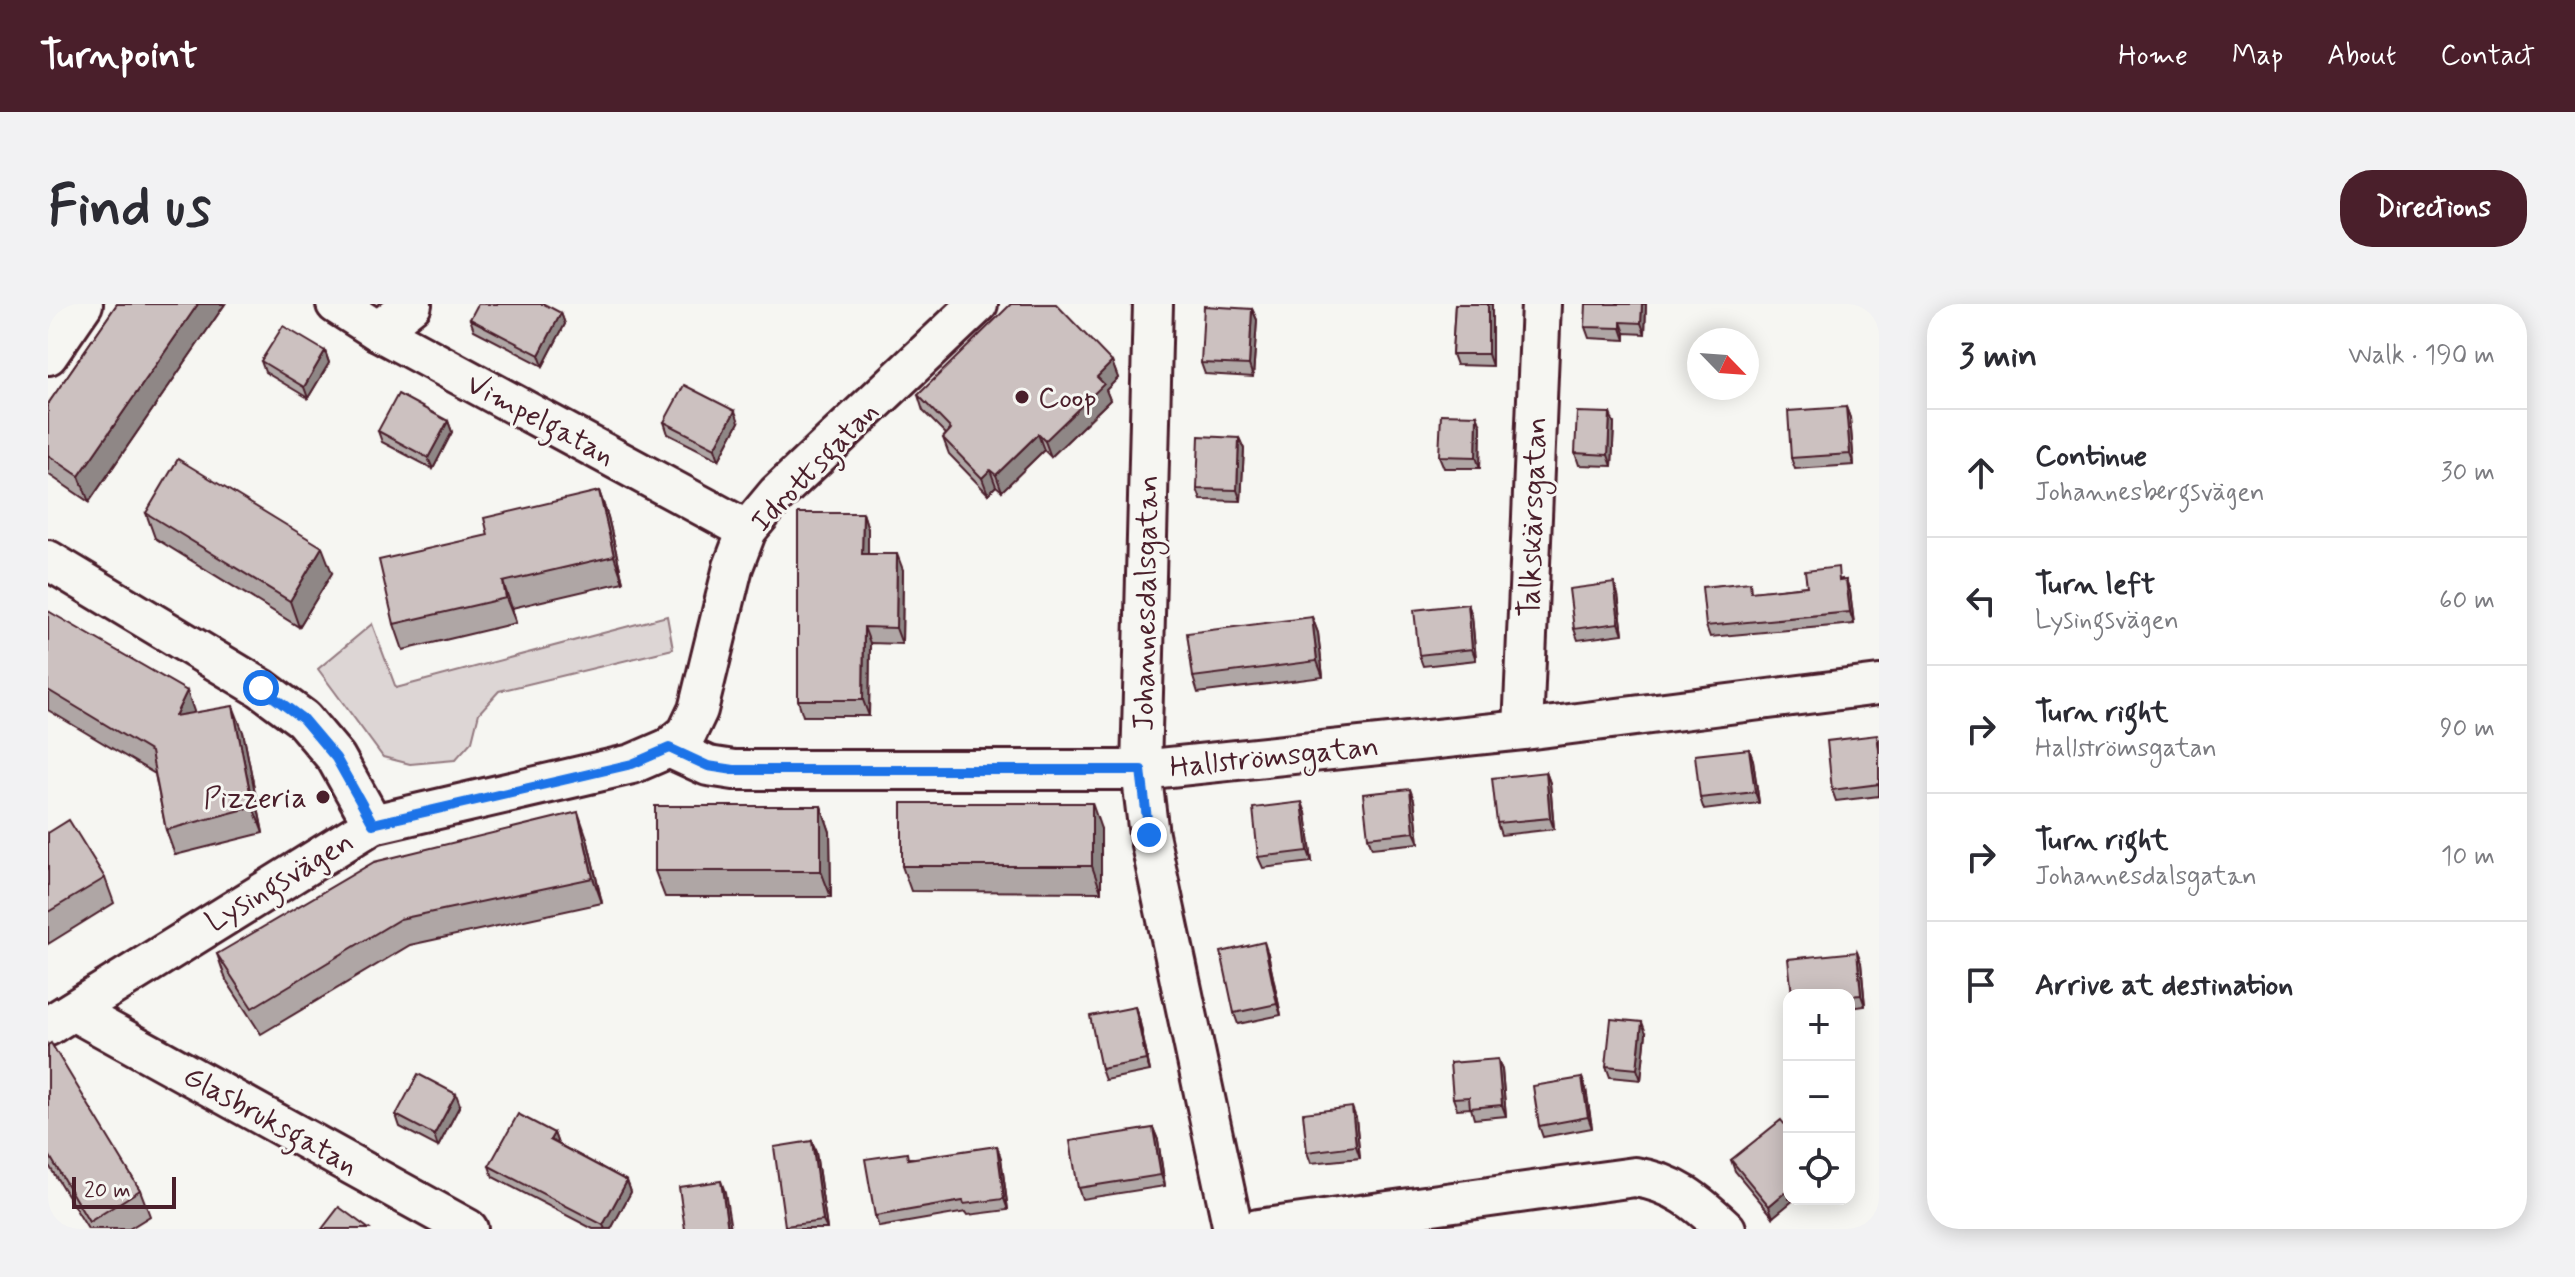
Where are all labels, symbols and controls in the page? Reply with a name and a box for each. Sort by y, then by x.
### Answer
text: Turnpoint [40,32,198,81]
text: Home [2118,38,2188,75]
text: Map [2232,38,2283,75]
text: About [2327,38,2396,75]
text: Contact [2440,38,2535,75]
button: Directions [2340,170,2527,247]
text: Find us [48,172,211,245]
north arrow [1687,328,1759,400]
text: 3 min [1959,334,2037,379]
text: Walk · 190 m [2348,339,2495,373]
street label: Vimpelgatan [458,365,621,478]
place label: Coop [1038,379,1097,418]
marker: Coop [1013,388,1031,406]
street label: Idrottsgatan [743,393,890,543]
street label: Talkskärsgatan [1511,416,1558,618]
text: Continue [2035,437,2147,476]
icon: ahead [1959,451,2003,495]
text: 30 m [2441,456,2495,490]
street label: Johannesdalsgatan [1125,475,1170,731]
text: Johannesbergsvägen [2035,476,2265,510]
text: Turn left [2035,565,2155,604]
icon: left [1959,579,2003,623]
text: 60 m [2439,584,2495,618]
text: Lysingsvägen [2035,604,2179,638]
route start [243,670,279,706]
text: Turn right [2035,693,2168,732]
icon: right [1959,707,2003,751]
text: 90 m [2440,712,2495,746]
street label: Hallströmsgatan [1168,727,1381,790]
text: Hallströmsgatan [2035,732,2217,766]
place label: Pizzeria [203,779,307,818]
marker: Pizzeria [314,788,332,806]
route end [1131,817,1167,853]
text: Turn right [2035,821,2168,860]
street label: Lysingsvägen [199,823,363,944]
icon: right [1959,835,2003,879]
text: 10 m [2441,840,2495,874]
text: Johannesdalsgatan [2035,860,2257,894]
icon: arrive [1959,963,2003,1007]
text: Arrive at destination [2035,966,2293,1005]
map controls [1783,989,1855,1205]
button: + [1783,989,1855,1061]
street label: Glasbruksgatan [174,1057,365,1188]
button: − [1783,1061,1855,1133]
button: locate [1783,1133,1855,1205]
scale bar [72,1173,176,1209]
text: 20 m [84,1177,131,1205]

